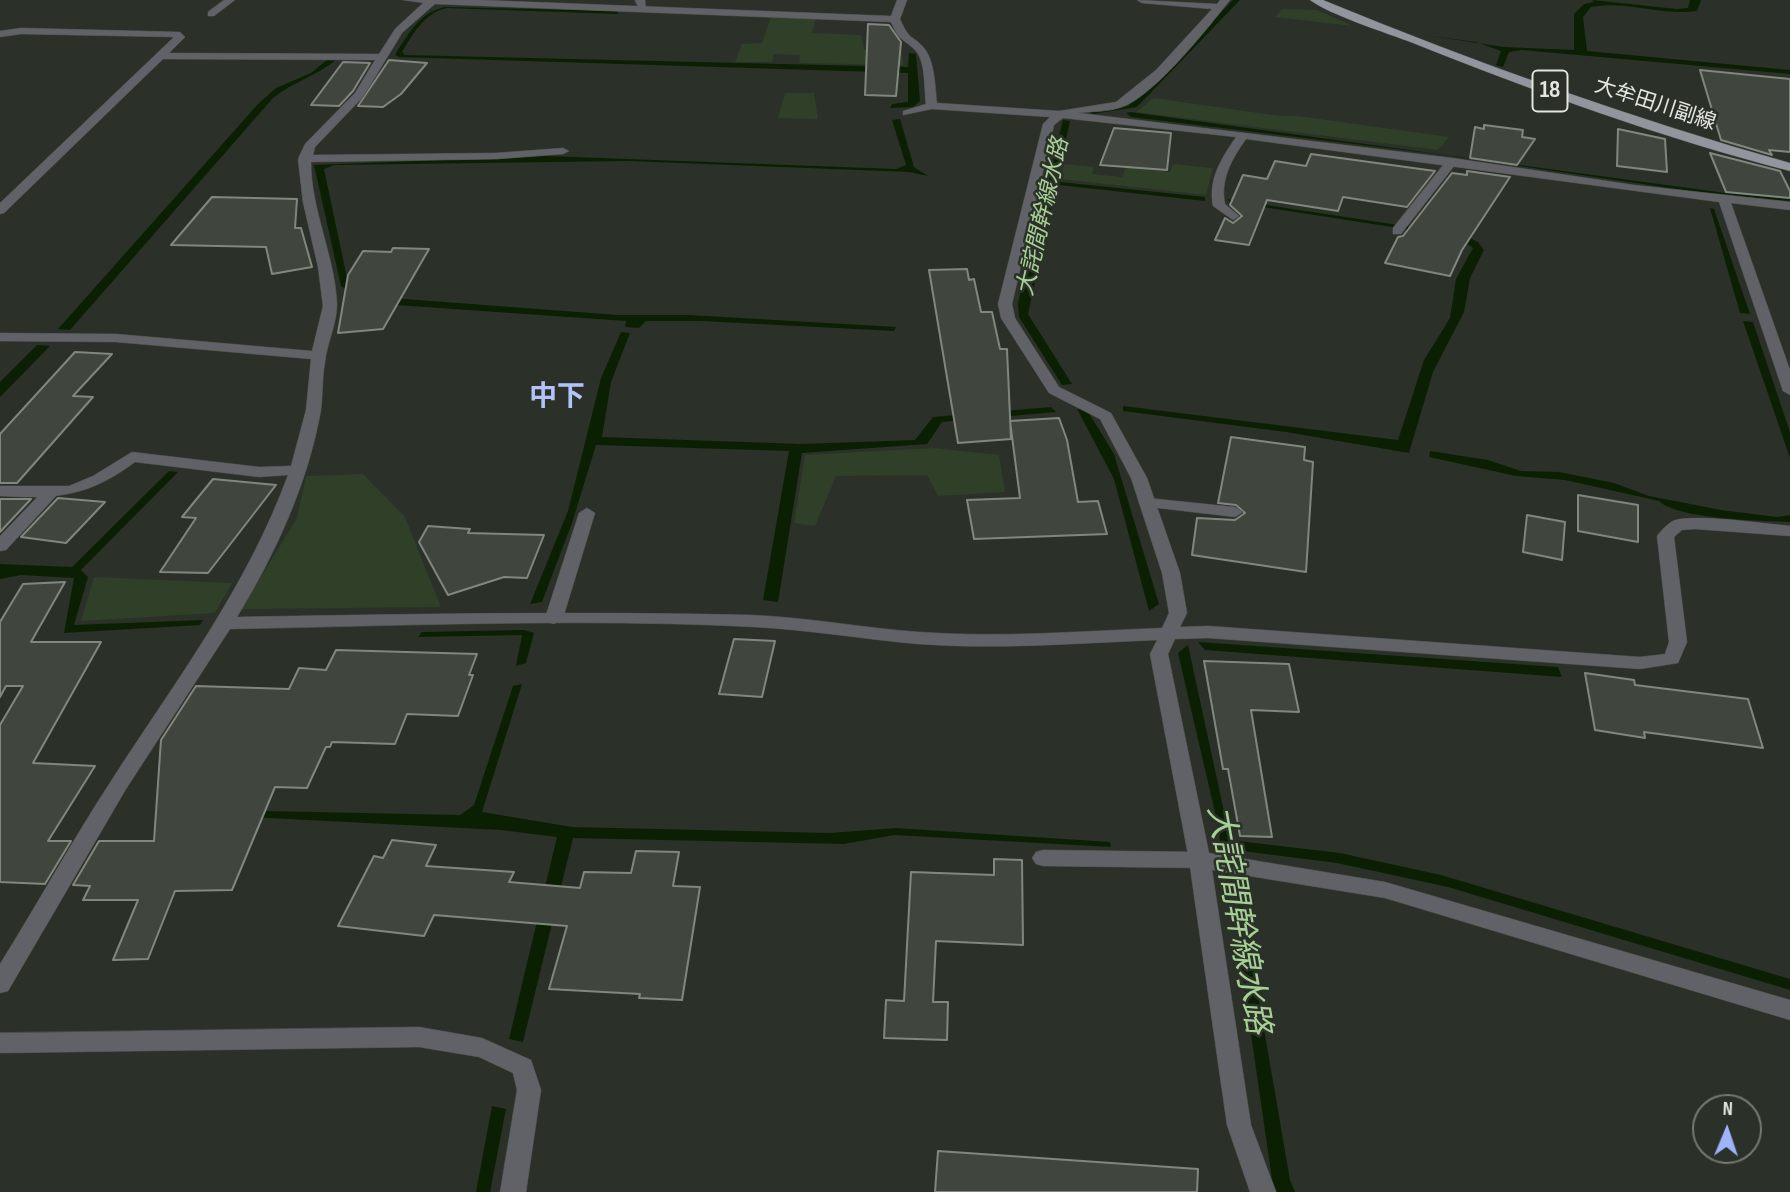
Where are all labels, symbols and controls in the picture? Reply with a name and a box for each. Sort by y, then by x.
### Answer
road number: 18 [1532,70,1568,112]
street label: 大牟田川副線 [1591,74,1719,136]
water label: 大詫間幹線水路 [1012,135,1076,299]
district label: 中下 [529,381,585,415]
water label: 大詫間幹線水路 [1197,803,1277,1037]
north arrow [1692,1094,1762,1164]
text: N [1722,1098,1733,1121]

